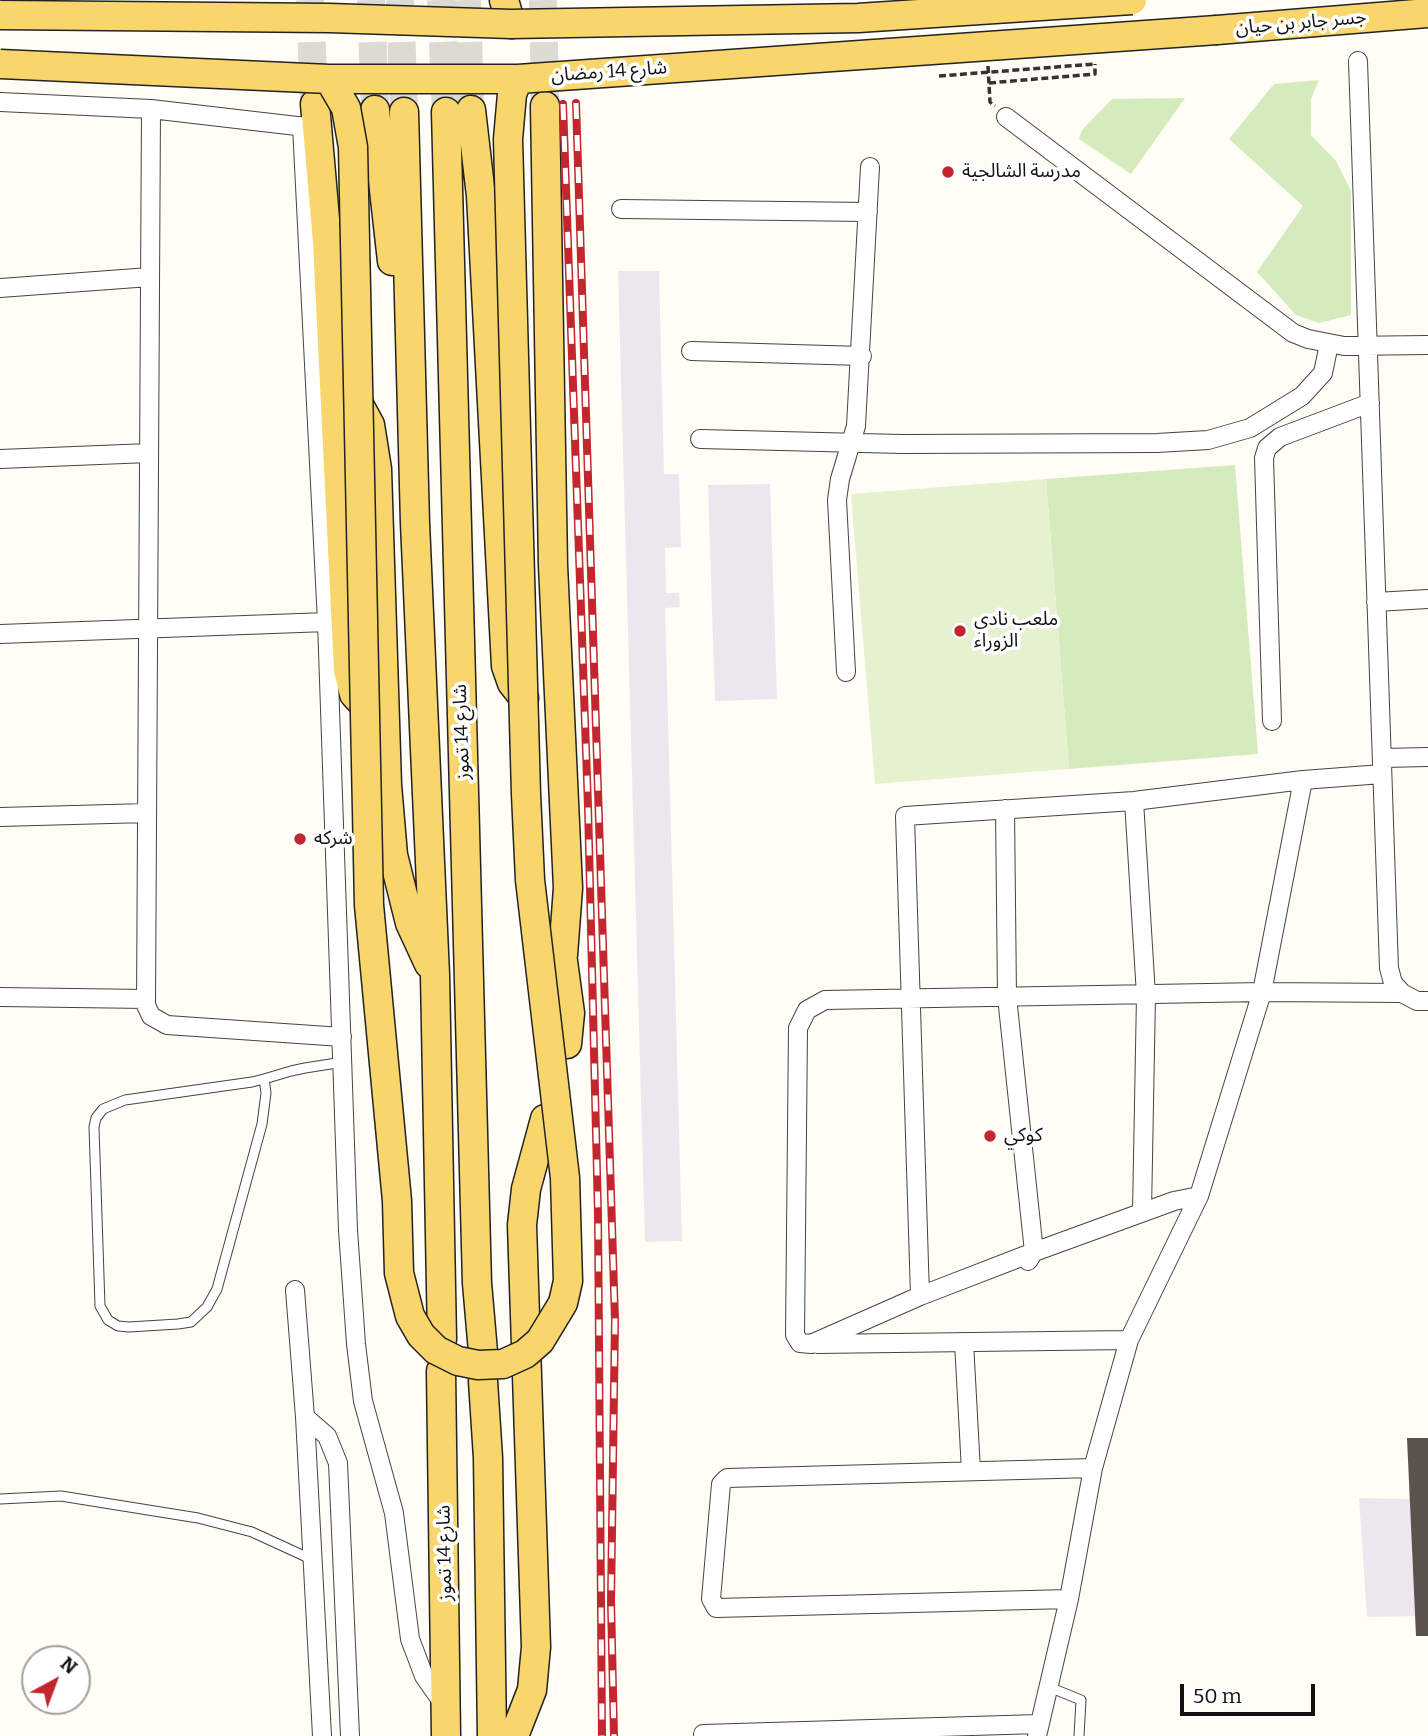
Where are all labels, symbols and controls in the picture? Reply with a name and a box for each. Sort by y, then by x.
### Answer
street label: جسر جابر بن حيان [1235,6,1367,40]
street label: شارع 14 رمضان [550,57,668,87]
place label: مدرسة الشالجية [962,161,1081,183]
marker: مدرسة الشالجية [940,164,956,180]
place label: ملعب نادي الزوراء [974,609,1058,653]
marker: ملعب نادي الزوراء [952,623,968,639]
street label: شارع 14 تموز [449,684,475,780]
place label: شركه [314,828,353,850]
marker: شركه [292,831,308,847]
place label: كوكي [1004,1125,1043,1147]
marker: كوكي [982,1128,998,1144]
street label: شارع 14 تموز [433,1505,457,1601]
north arrow [21,1645,91,1715]
text: N [56,1652,82,1679]
scale bar [1183,1670,1318,1714]
text: 50 m [1193,1683,1242,1709]

